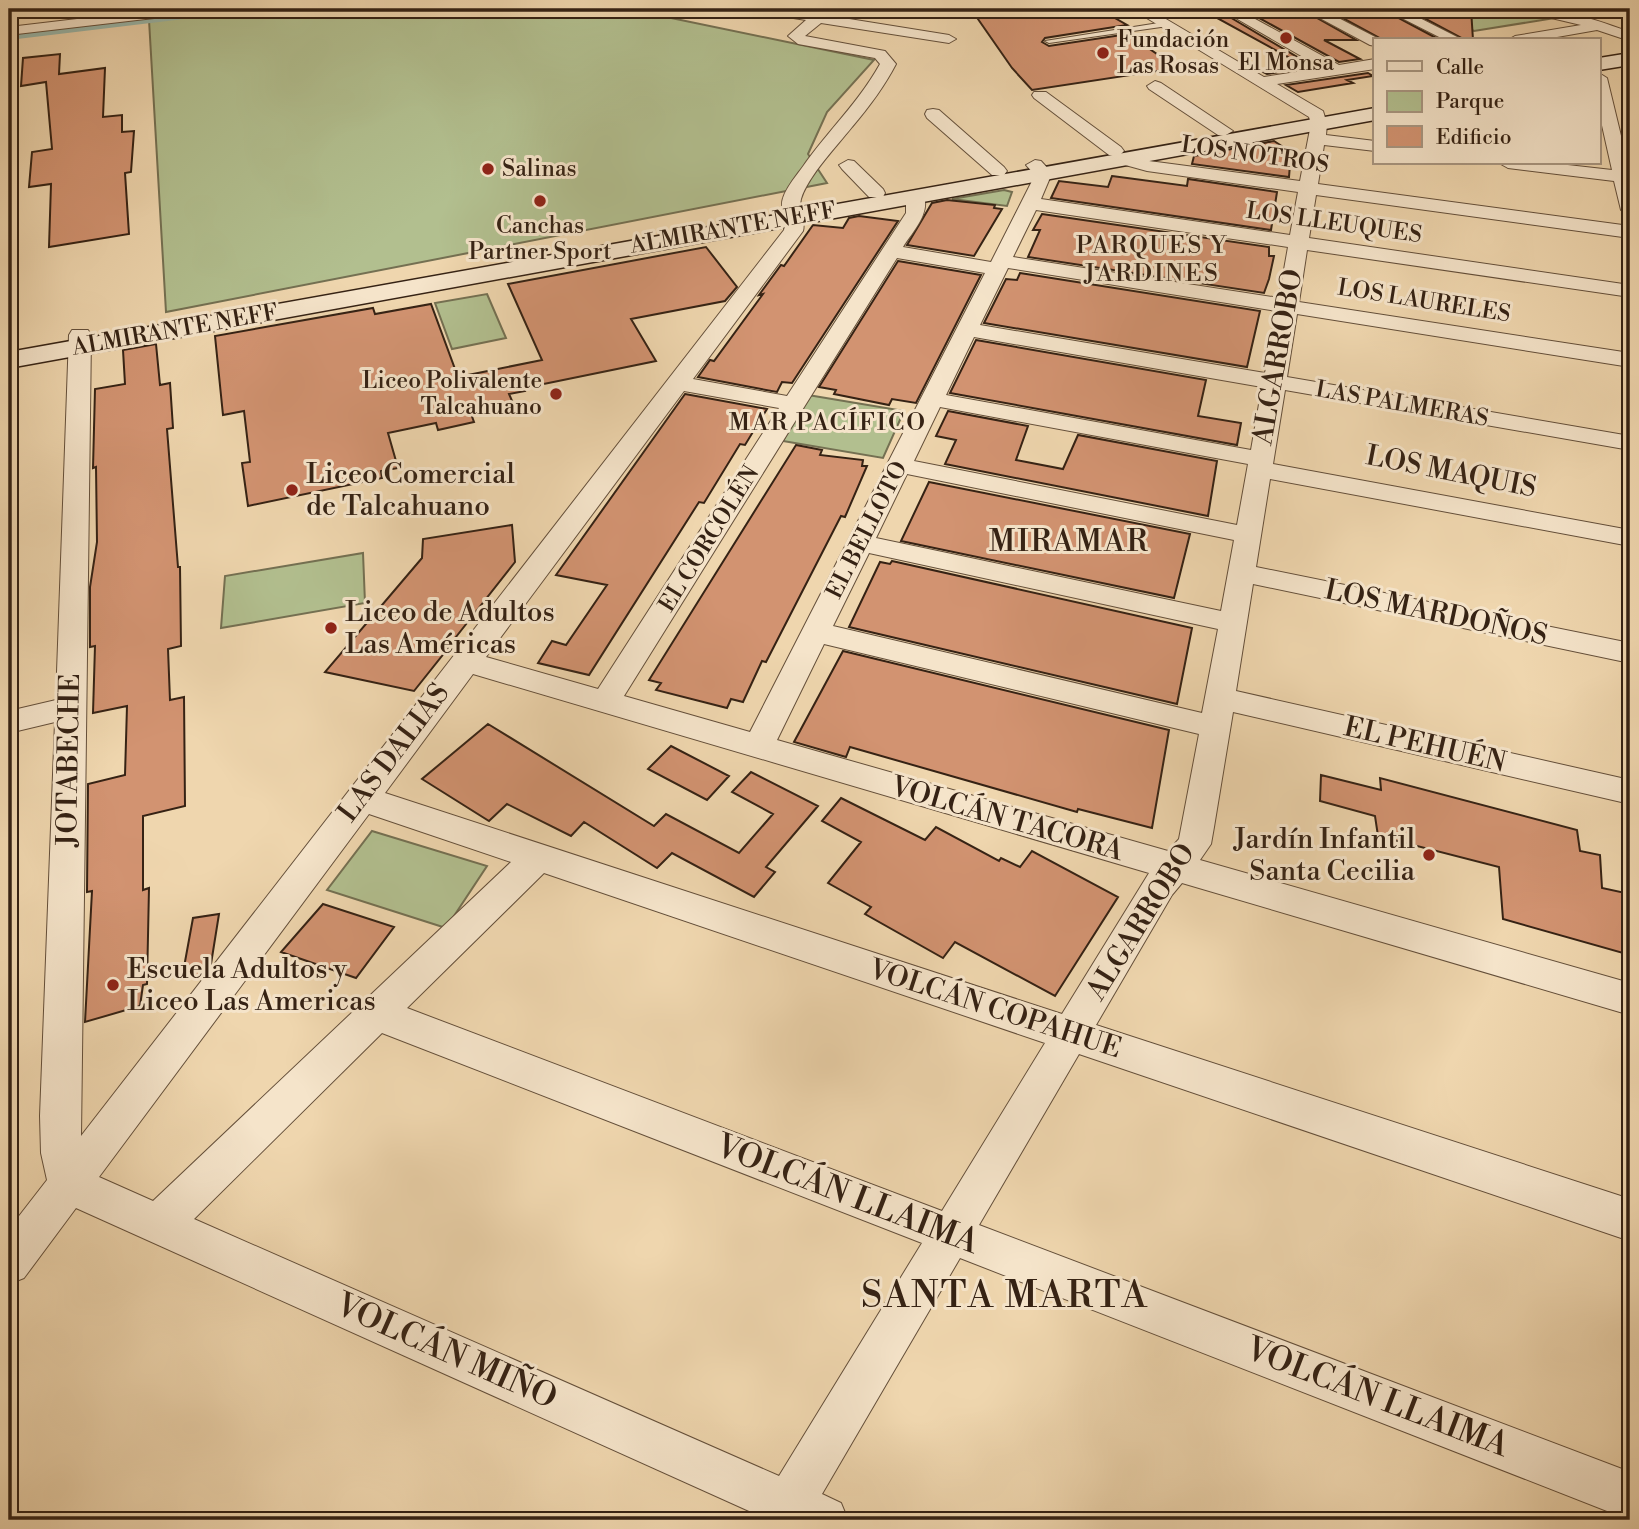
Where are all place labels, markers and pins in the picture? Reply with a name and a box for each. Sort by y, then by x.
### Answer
place label: Fundación Las Rosas [1117,26,1230,80]
marker: El Monsa [1278,30,1294,46]
marker: Fundación Las Rosas [1095,45,1111,61]
place label: El Monsa [1238,49,1334,77]
place label: Salinas [502,155,577,183]
marker: Salinas [480,161,496,177]
marker: Canchas Partner Sport [532,193,548,209]
place label: Canchas Partner Sport [468,212,612,266]
place label: Liceo Polivalente Talcahuano [362,367,542,421]
marker: Liceo Polivalente Talcahuano [548,386,564,402]
place label: Liceo Comercial de Talcahuano [306,457,515,524]
marker: Liceo Comercial de Talcahuano [284,482,300,498]
place label: Liceo de Adultos Las Américas [345,595,555,662]
marker: Liceo de Adultos Las Américas [323,620,339,636]
place label: Jardín Infantil Santa Cecilia [1233,822,1416,889]
marker: Jardín Infantil Santa Cecilia [1421,847,1437,863]
place label: Escuela Adultos y Liceo Las Americas [127,952,376,1019]
marker: Escuela Adultos y Liceo Las Americas [105,977,121,993]

